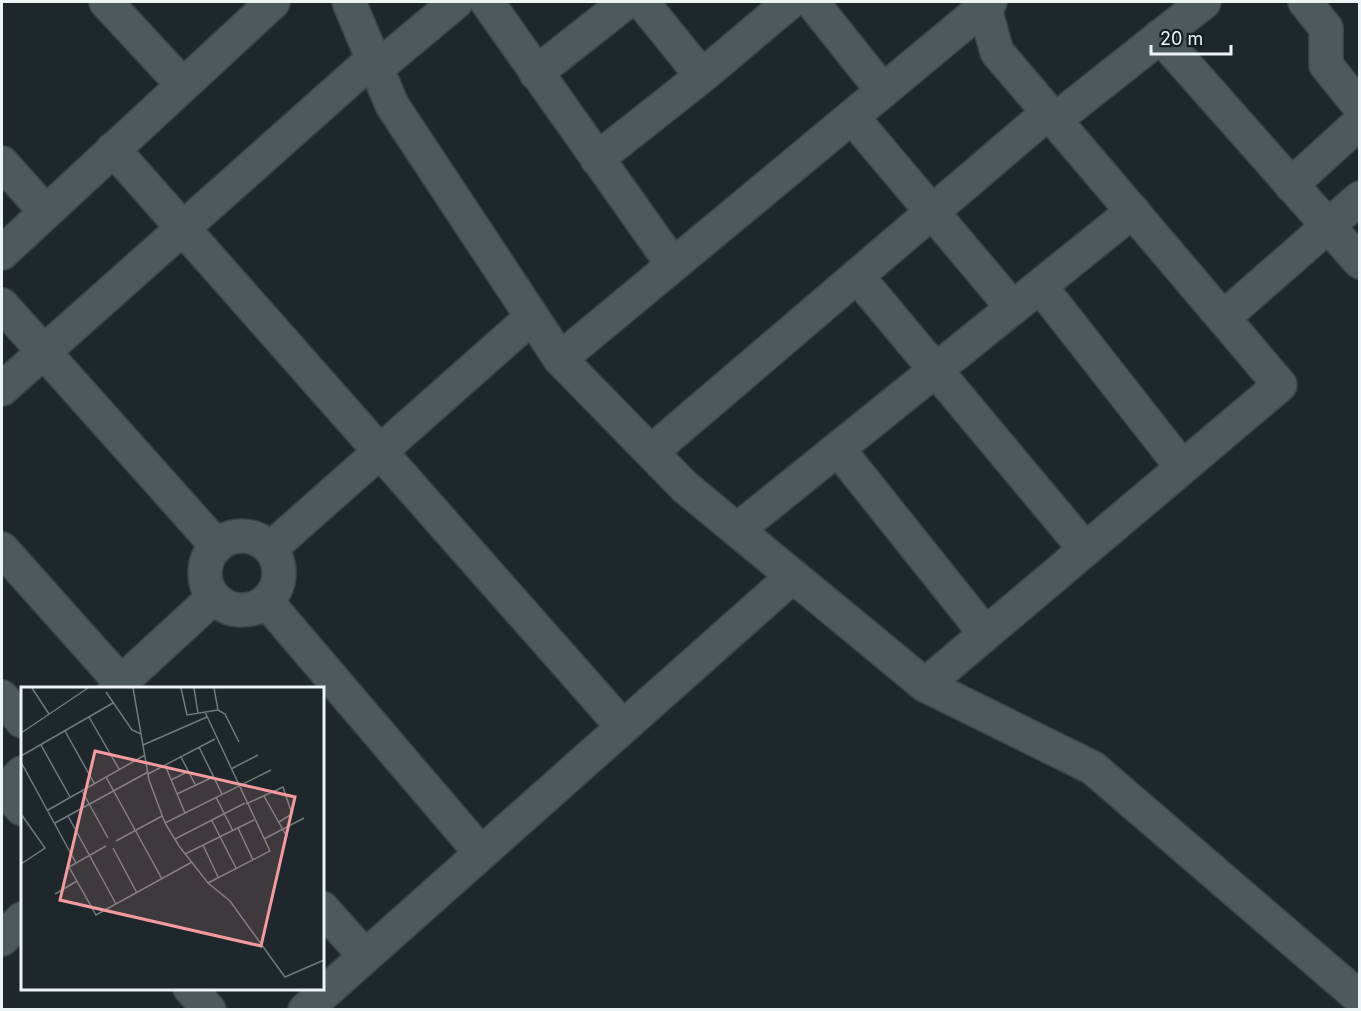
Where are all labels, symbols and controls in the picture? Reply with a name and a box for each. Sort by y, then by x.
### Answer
scale bar [1151,18,1230,56]
text: 20 m [1160,28,1203,49]
inset map [21,687,324,990]

